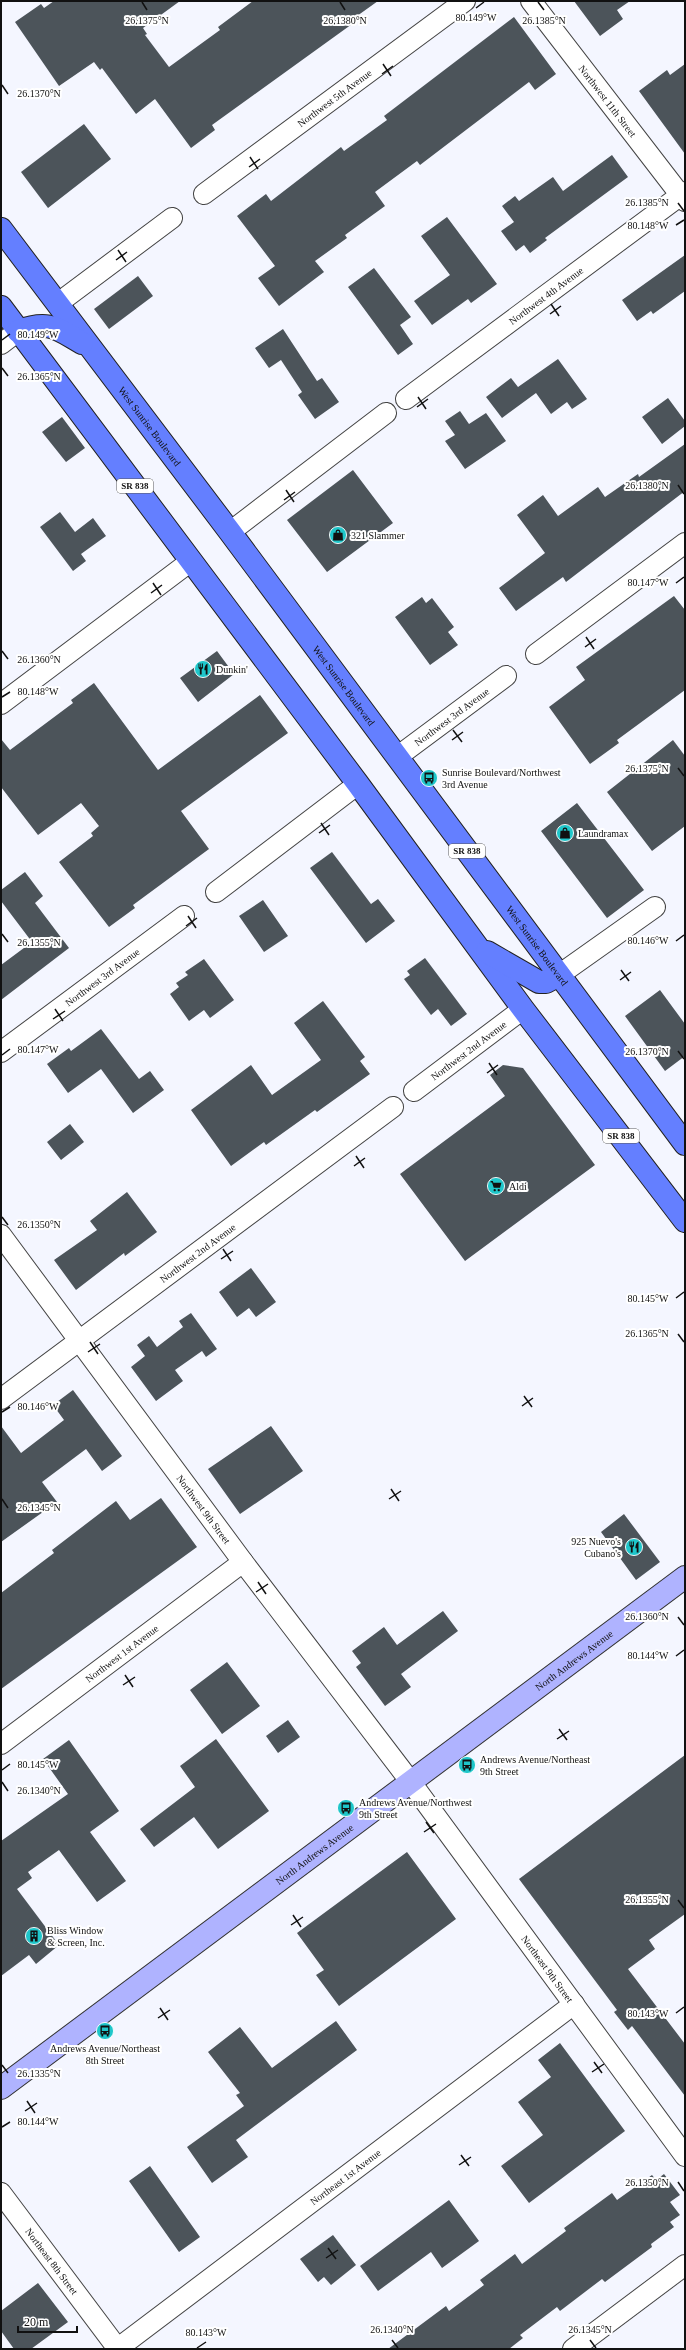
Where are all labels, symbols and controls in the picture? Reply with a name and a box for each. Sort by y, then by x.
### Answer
text: 80.149°W [456,12,497,23]
text: 26.1375°N [125,15,169,26]
text: 26.1380°N [323,15,367,26]
text: 26.1385°N [522,15,566,26]
street label: Northwest 11th Street [577,63,639,139]
street label: Northwest 5th Avenue [295,66,374,129]
text: 26.1370°N [17,88,61,99]
text: 26.1385°N [625,197,669,208]
text: 80.148°W [628,220,669,231]
street label: Northwest 4th Avenue [507,264,585,326]
text: 80.149°W [18,329,59,340]
text: 26.1365°N [17,371,61,382]
street label: West Sunrise Boulevard [116,384,183,468]
road number: SR 838 [117,479,153,493]
text: 26.1380°N [625,480,669,491]
shop icon: 321 Slammer [328,525,348,545]
place label: 321 Slammer [351,530,405,541]
text: 80.147°W [628,577,669,588]
street label: West Sunrise Boulevard [311,643,377,727]
text: 26.1360°N [17,654,61,665]
restaurant icon: Dunkin' [193,659,213,679]
place label: Dunkin' [216,664,248,675]
street label: Northwest 3rd Avenue [412,685,491,748]
text: 80.148°W [18,686,59,697]
text: 26.1375°N [625,763,669,774]
place label: Sunrise Boulevard/Northwest 3rd Avenue [442,767,561,790]
bus stop icon: Sunrise Boulevard/Northwest 3rd Avenue [419,768,439,788]
shop icon: Laundramax [555,823,575,843]
place label: Laundramax [578,828,629,839]
road number: SR 838 [449,844,485,858]
street label: West Sunrise Boulevard [504,903,571,987]
text: 80.146°W [628,935,669,946]
text: 26.1355°N [17,937,61,948]
street label: Northwest 3rd Avenue [63,945,142,1008]
street label: Northwest 2nd Avenue [428,1018,509,1082]
text: 80.147°W [18,1044,59,1055]
text: 26.1370°N [625,1046,669,1057]
road number: SR 838 [603,1129,639,1143]
supermarket icon: Aldi [486,1176,506,1196]
place label: Aldi [509,1181,527,1192]
text: 26.1350°N [17,1219,61,1230]
street label: Northwest 2nd Avenue [157,1221,238,1284]
text: 80.145°W [628,1293,669,1304]
text: 26.1365°N [625,1328,669,1339]
text: 80.146°W [18,1401,59,1412]
street label: Northwest 9th Street [175,1473,233,1546]
text: 26.1345°N [17,1502,61,1513]
place label: 925 Nuevo's Cubano's [571,1536,621,1559]
restaurant icon: 925 Nuevo's Cubano's [624,1537,644,1557]
text: 26.1360°N [625,1611,669,1622]
street label: Northwest 1st Avenue [83,1622,161,1684]
street label: North Andrews Avenue [533,1627,615,1693]
text: 80.144°W [628,1650,669,1661]
place label: Andrews Avenue/Northeast 9th Street [480,1754,590,1777]
bus stop icon: Andrews Avenue/Northeast 9th Street [457,1755,477,1775]
text: 80.145°W [18,1759,59,1770]
text: 26.1340°N [17,1785,61,1796]
place label: Andrews Avenue/Northwest 9th Street [359,1797,472,1820]
bus stop icon: Andrews Avenue/Northwest 9th Street [336,1798,356,1818]
street label: North Andrews Avenue [273,1821,356,1886]
text: 26.1355°N [625,1894,669,1905]
place label: Bliss Window & Screen, Inc. [47,1925,105,1948]
building icon: Bliss Window & Screen, Inc. [24,1926,44,1946]
street label: Northeast 9th Street [520,1933,576,2004]
text: 80.143°W [628,2008,669,2019]
bus stop icon: Andrews Avenue/Northeast 8th Street [95,2021,115,2041]
place label: Andrews Avenue/Northeast 8th Street [50,2043,160,2066]
text: 26.1335°N [17,2068,61,2079]
text: 80.144°W [18,2116,59,2127]
street label: Northeast 1st Avenue [308,2146,383,2207]
text: 26.1350°N [625,2177,669,2188]
street label: Northeast 8th Street [24,2226,81,2297]
scale bar [18,2308,77,2334]
text: 20 m [24,2315,49,2329]
text: 26.1340°N [370,2324,414,2335]
text: 26.1345°N [568,2324,612,2335]
text: 80.143°W [186,2327,227,2338]

